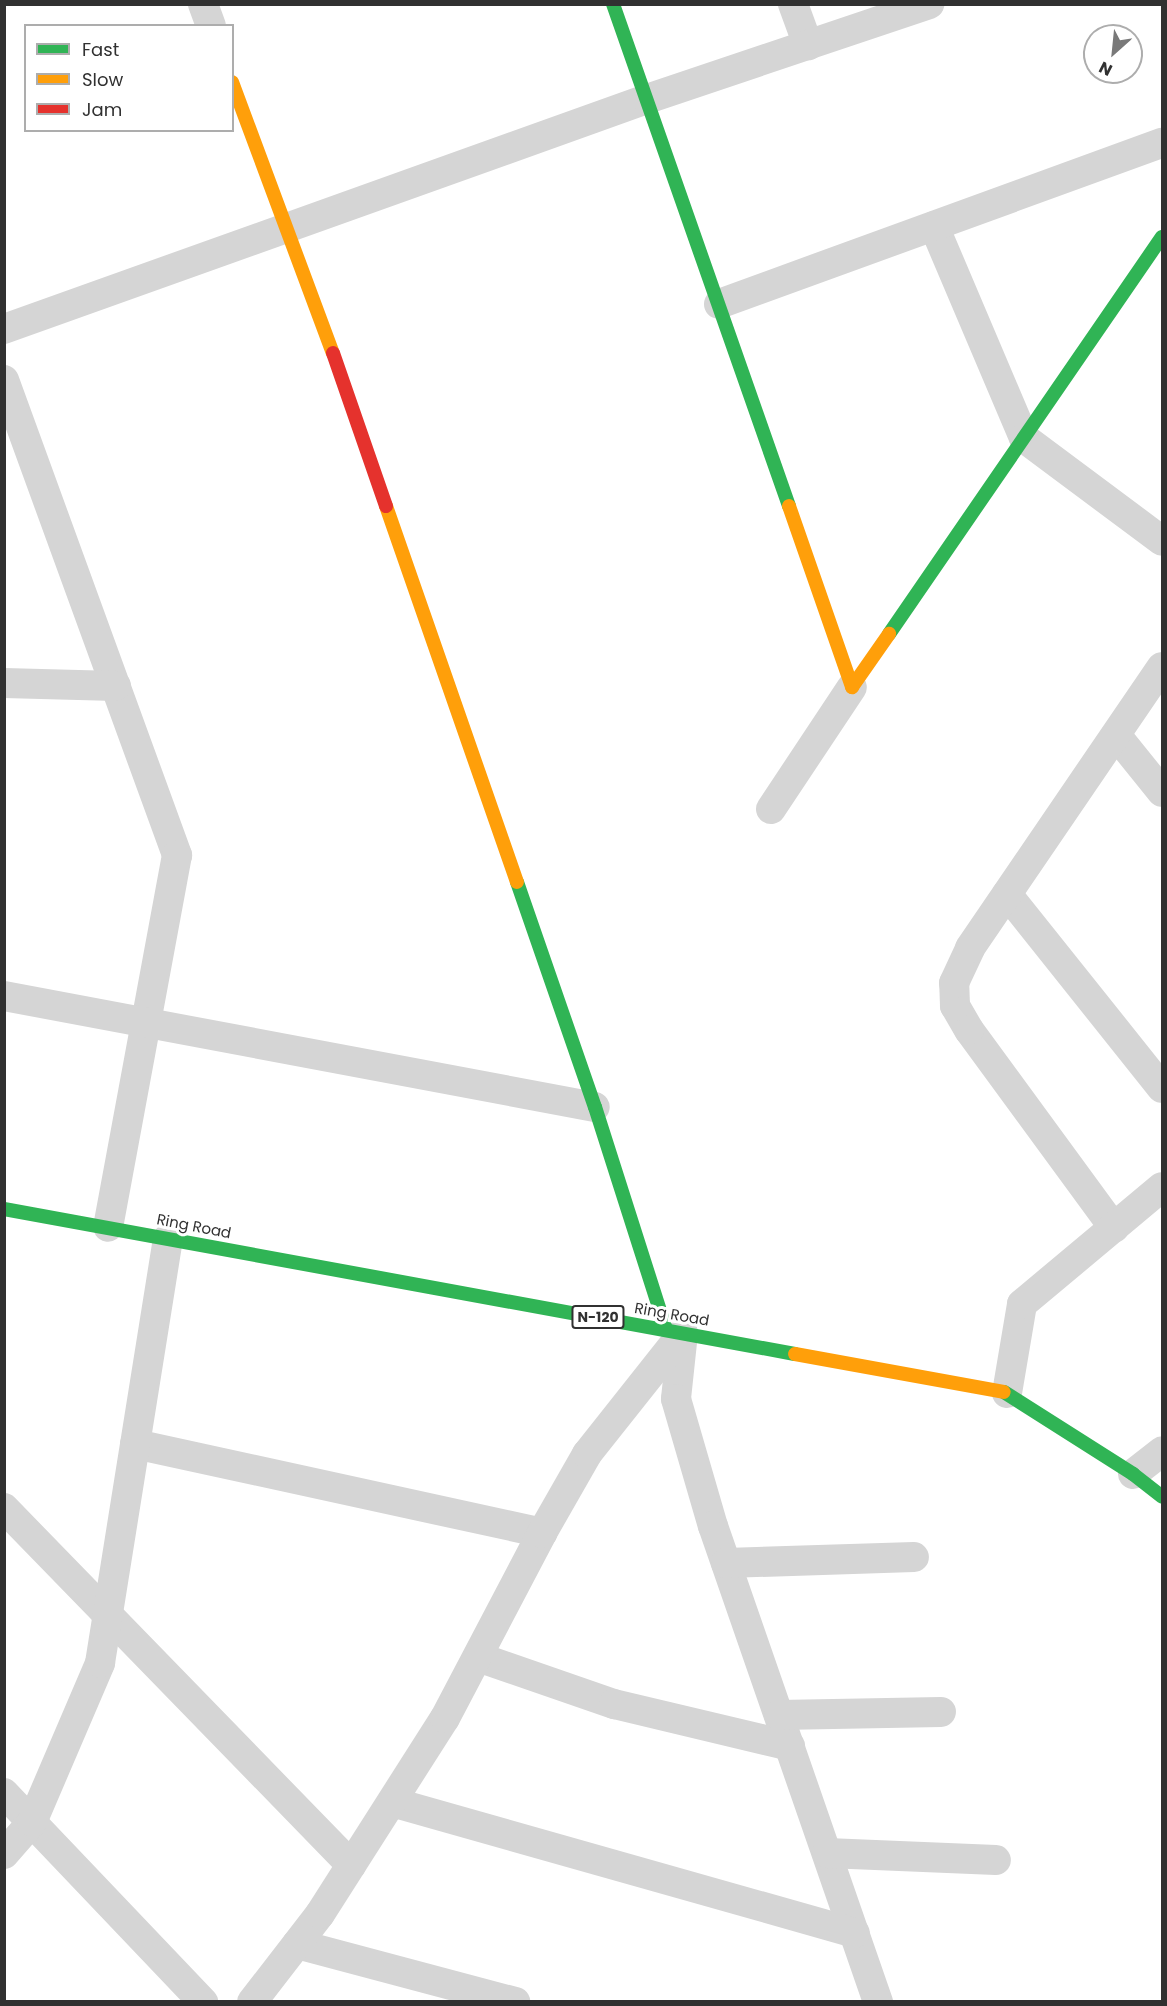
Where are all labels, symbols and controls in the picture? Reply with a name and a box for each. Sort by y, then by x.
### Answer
legend [24,24,234,132]
north arrow [1083,24,1143,84]
text: Fast [82,37,119,62]
text: N [1095,56,1116,82]
text: Slow [82,67,123,92]
text: Jam [82,97,122,122]
street label: Ring Road [155,1210,233,1242]
street label: Ring Road [633,1299,711,1329]
road number: N-120 [571,1306,625,1328]

